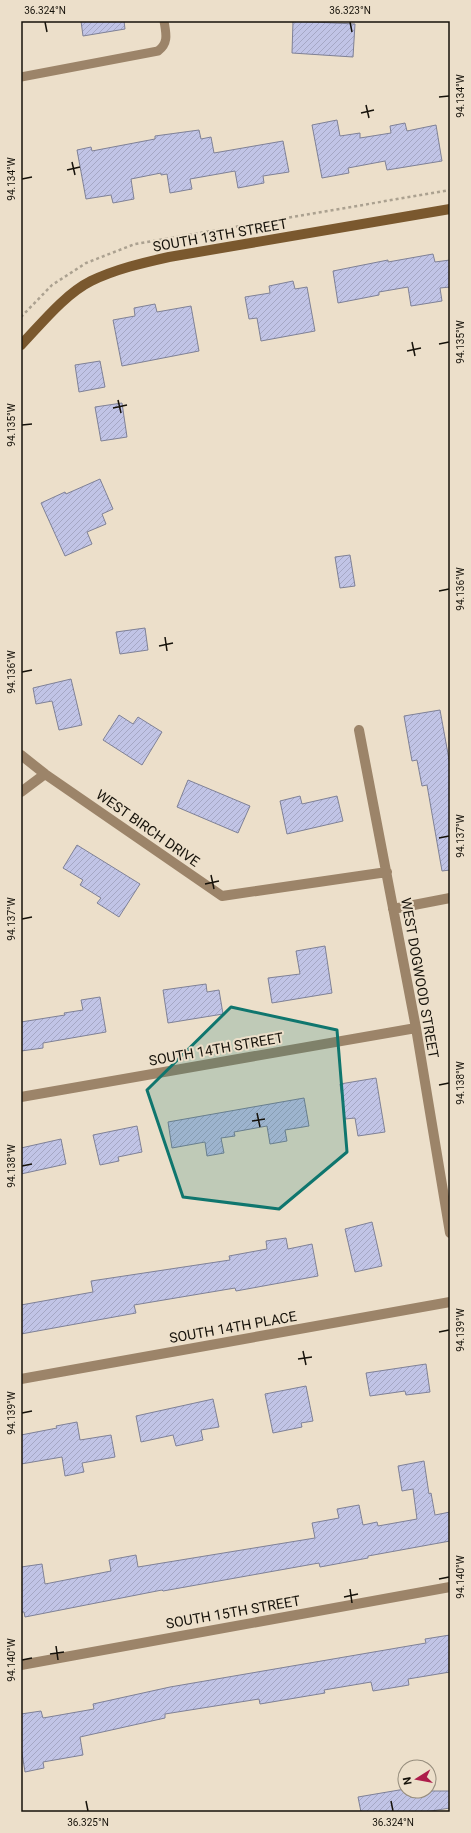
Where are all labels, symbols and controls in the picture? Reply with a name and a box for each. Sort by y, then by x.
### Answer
text: 36.324°N [24,5,66,16]
text: 36.323°N [329,5,371,16]
text: 94.134°W [455,74,466,118]
text: 94.134°W [6,157,17,201]
street label: SOUTH 13TH STREET [152,215,289,255]
text: 94.135°W [455,320,466,364]
text: 94.135°W [6,403,17,447]
text: 94.136°W [455,567,466,611]
text: 94.136°W [6,650,17,694]
street label: WEST BIRCH DRIVE [93,786,203,870]
text: 94.137°W [455,814,466,858]
text: 94.137°W [6,897,17,941]
street label: WEST DOGWOOD STREET [398,897,442,1060]
street label: SOUTH 14TH STREET [148,1029,285,1069]
text: 94.138°W [455,1061,466,1105]
text: 94.138°W [6,1144,17,1188]
street label: SOUTH 14TH PLACE [168,1308,298,1346]
text: 94.139°W [455,1308,466,1352]
text: 94.139°W [6,1391,17,1435]
text: 94.140°W [455,1555,466,1599]
street label: SOUTH 15TH STREET [165,1592,302,1632]
text: 94.140°W [6,1638,17,1682]
north arrow [397,1759,437,1799]
text: N [401,1776,415,1786]
text: 36.325°N [67,1817,109,1828]
text: 36.324°N [372,1817,414,1828]

